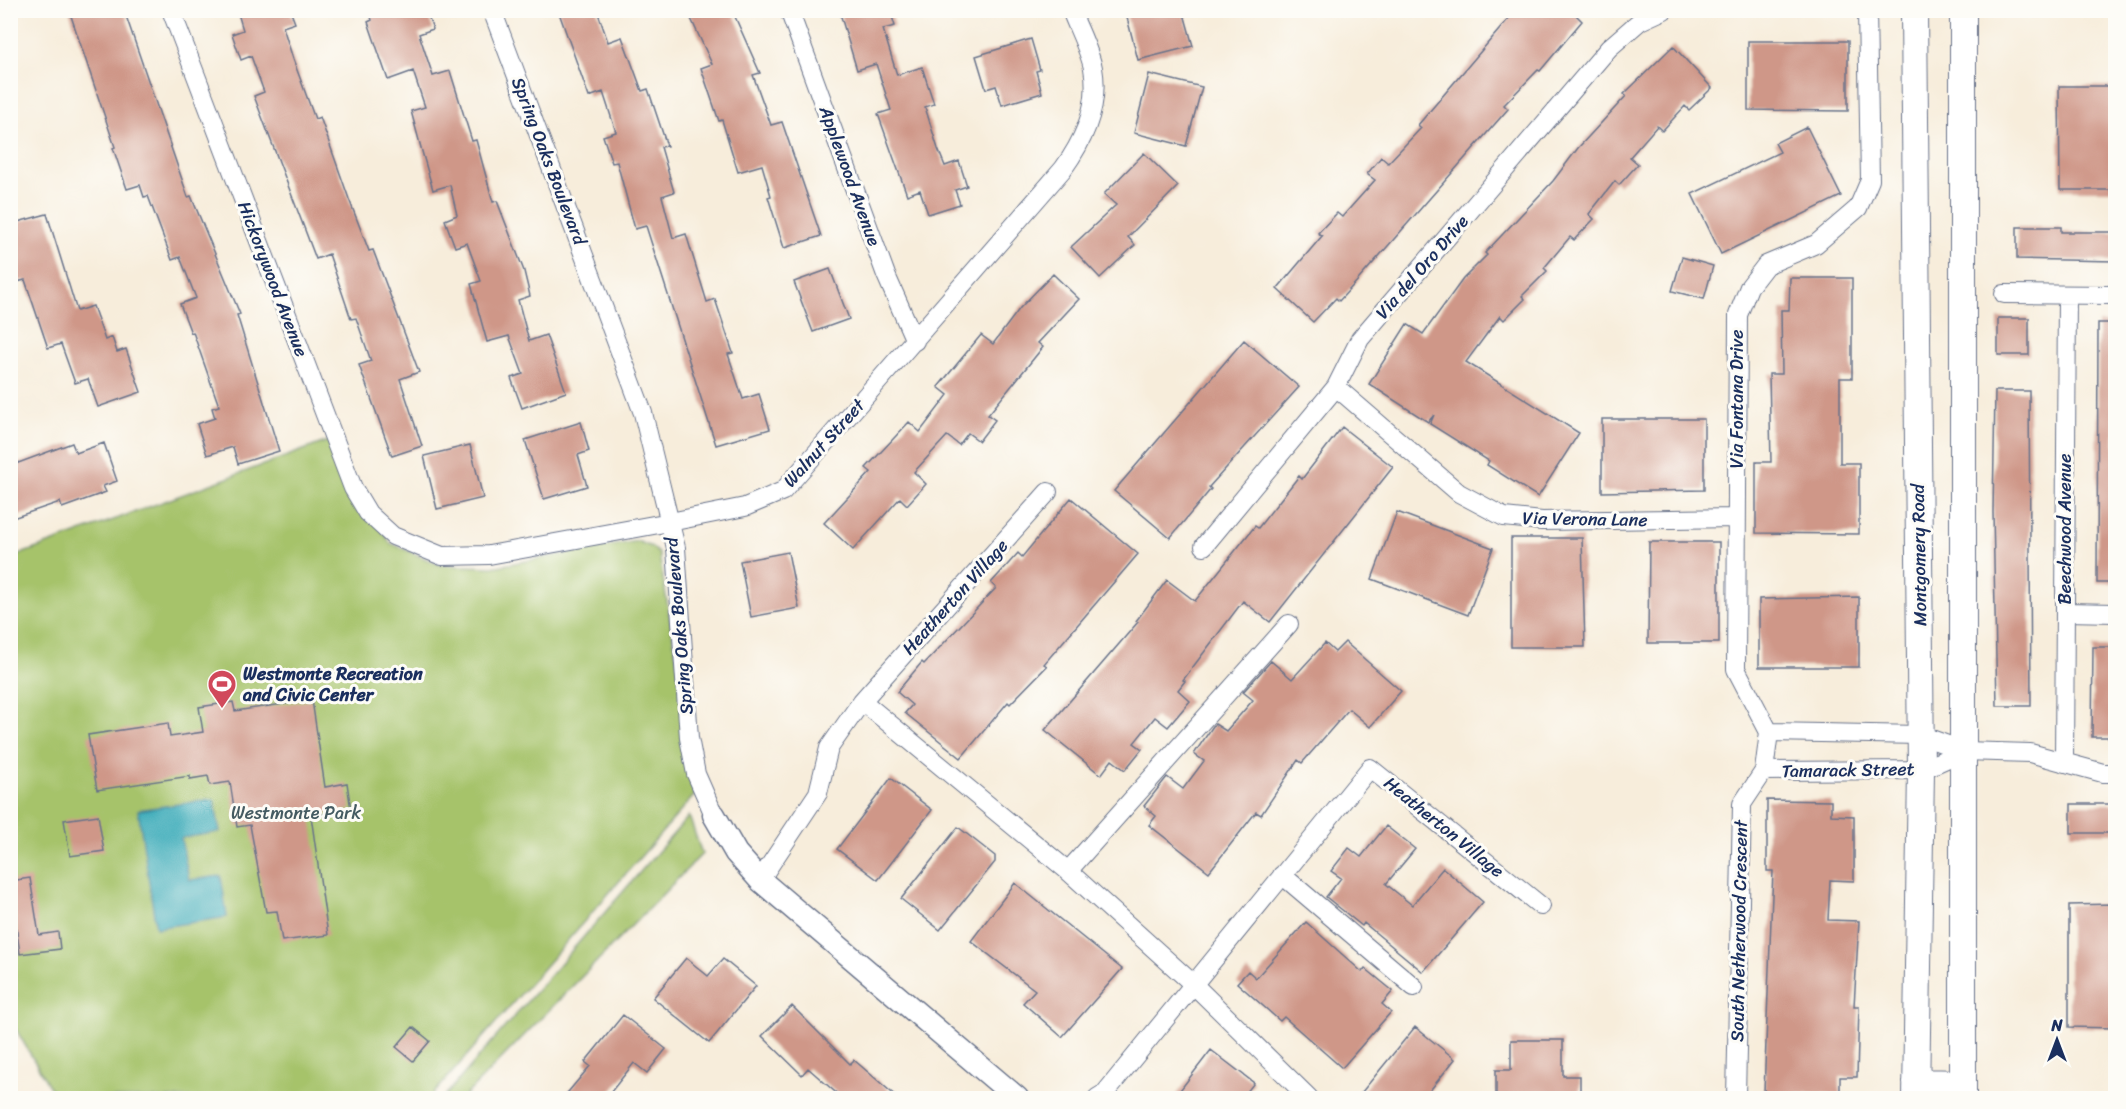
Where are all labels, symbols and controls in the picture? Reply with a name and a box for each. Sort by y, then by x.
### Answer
street label: Spring Oaks Boulevard [502,72,596,251]
street label: Applewood Avenue [809,100,890,251]
street label: Hickorywood Avenue [229,196,317,362]
street label: Via del Oro Drive [1367,207,1477,327]
street label: Via Fontana Drive [1721,330,1753,468]
street label: Walnut Street [775,390,874,495]
street label: Beechwood Avenue [2049,453,2081,605]
street label: Montgomery Road [1902,482,1936,626]
street label: Via Verona Lane [1522,502,1648,536]
street label: Heatherton Village [894,531,1016,663]
street label: Spring Oaks Boulevard [655,535,703,716]
place label: Westmonte Recreation and Civic Center [242,658,423,711]
sports icon: Westmonte Recreation and Civic Center [206,668,238,710]
street label: Tamarack Street [1781,753,1915,787]
street label: Heatherton Village [1376,768,1512,886]
park label: Westmonte Park [231,797,361,829]
street label: South Netherwood Crescent [1721,819,1757,1042]
north arrow [2027,1010,2087,1070]
text: N [2050,1011,2063,1040]

